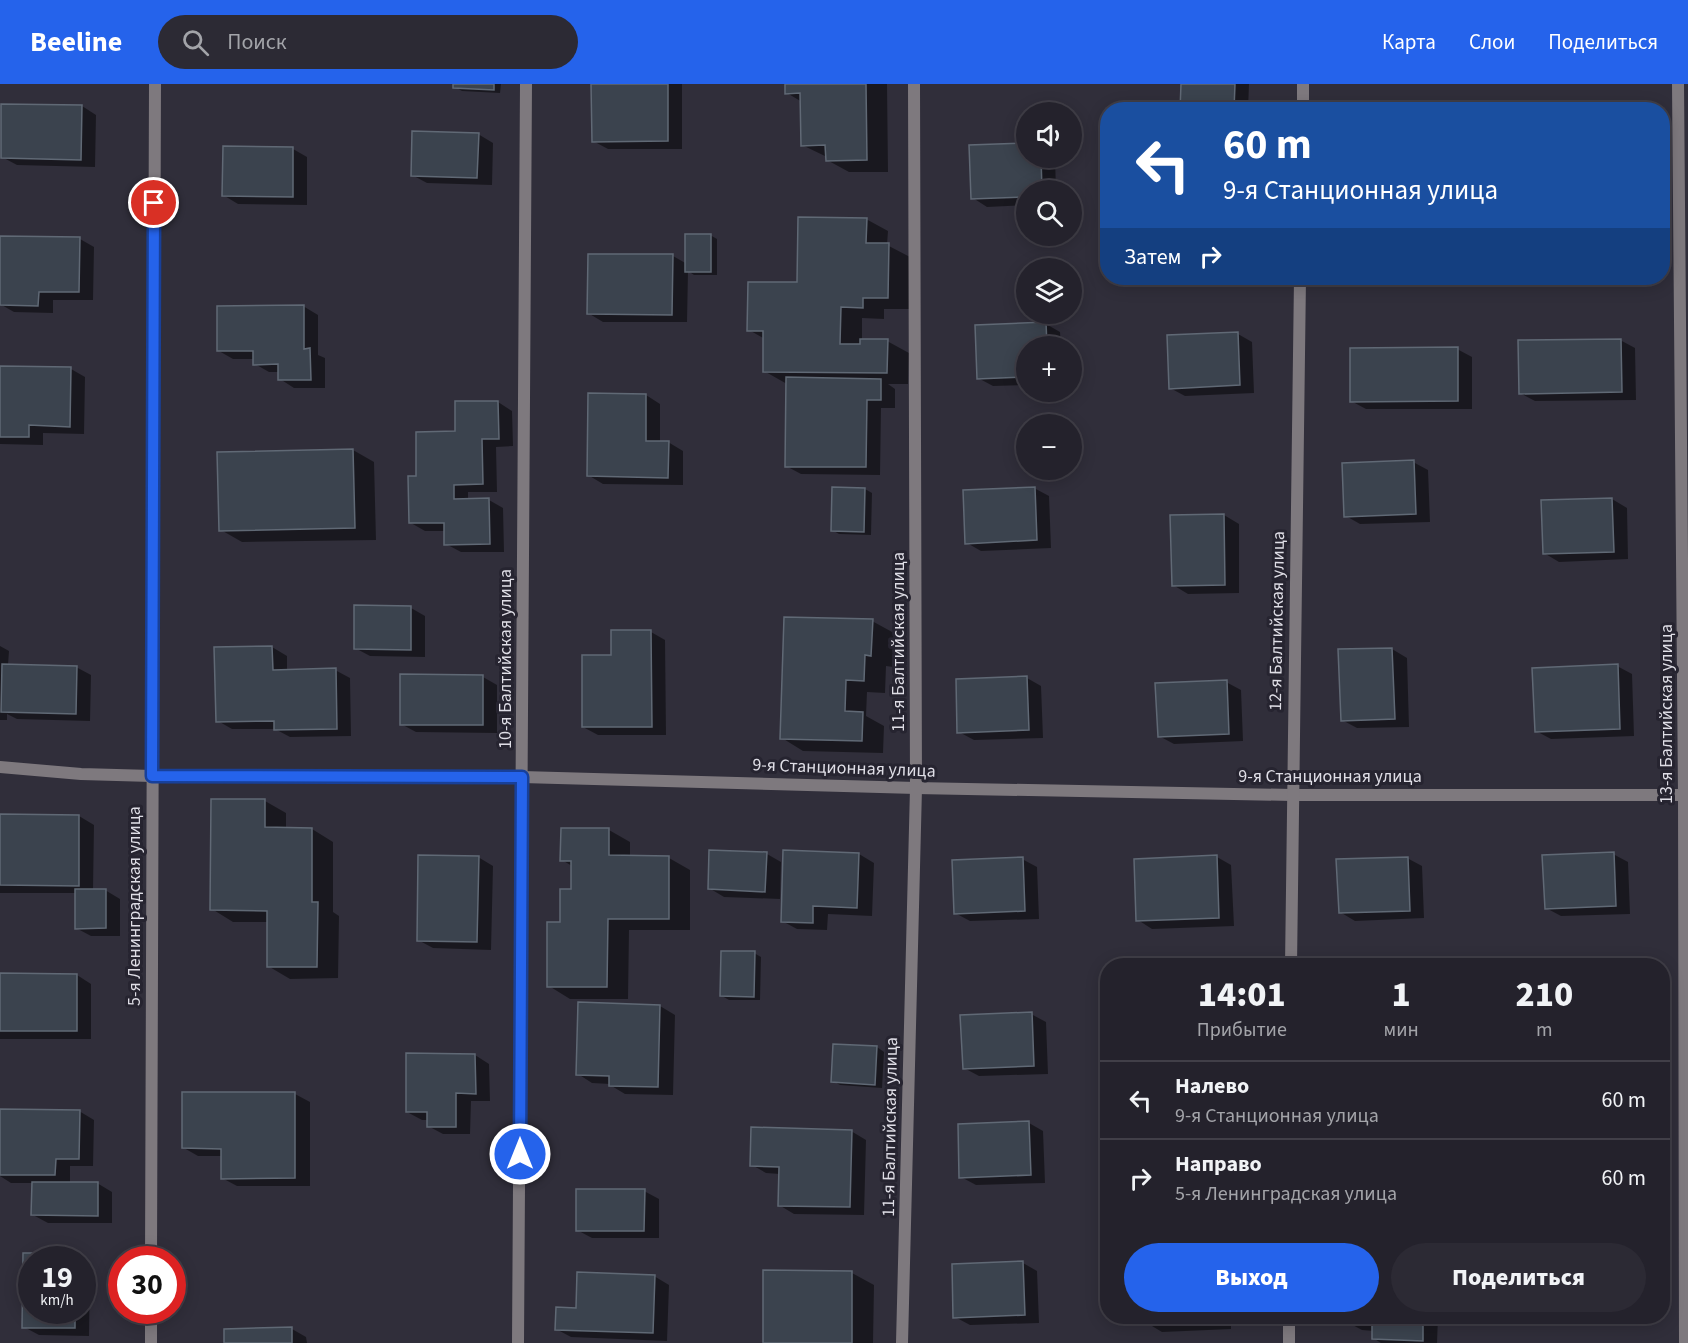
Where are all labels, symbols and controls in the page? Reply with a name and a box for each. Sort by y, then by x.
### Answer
search box [158,15,578,69]
text: Beeline [30,22,122,62]
icon: search [179,26,212,59]
text: Поиск [227,26,287,58]
text: Карта [1382,27,1436,57]
text: Слои [1469,27,1515,57]
text: Поделиться [1548,27,1658,57]
map controls [1016,102,1082,480]
button: sound [1016,102,1082,168]
text: 60 m [1223,115,1312,175]
icon: left [1124,126,1202,204]
text: 9-я Станционная улица [1223,171,1498,210]
pin [128,177,179,228]
button: search [1016,180,1082,246]
icon: arrive [137,186,170,219]
icon: right [1194,240,1227,273]
text: Затем [1124,241,1182,273]
button: layers [1016,258,1082,324]
button: + [1016,336,1082,402]
button: − [1016,414,1082,480]
street label: 12-я Балтийская улица [1263,531,1291,711]
street label: 11-я Балтийская улица [886,552,911,732]
street label: 10-я Балтийская улица [493,569,518,749]
street label: 13-я Балтийская улица [1654,624,1679,804]
street label: 9-я Станционная улица [752,752,936,784]
street label: 9-я Станционная улица [1238,764,1422,789]
street label: 5-я Ленинградская улица [122,806,147,1006]
text: 14:01 [1198,969,1286,1020]
text: 1 [1392,969,1411,1020]
text: 210 [1516,969,1573,1020]
text: Прибытие [1197,1016,1287,1044]
text: мин [1384,1016,1419,1044]
text: m [1536,1016,1553,1044]
street label: 11-я Балтийская улица [876,1037,904,1217]
text: Налево [1175,1070,1249,1102]
icon: left [1124,1084,1157,1117]
text: 60 m [1601,1084,1646,1116]
text: 9-я Станционная улица [1175,1102,1379,1130]
position arrow [488,1122,552,1186]
text: Направо [1175,1148,1262,1180]
icon: right [1124,1162,1157,1195]
text: 60 m [1601,1162,1646,1194]
text: 5-я Ленинградская улица [1175,1180,1397,1208]
button: Выход [1124,1243,1379,1312]
button: Поделиться [1391,1243,1646,1312]
speed limit sign: 30 [108,1246,186,1324]
text: 19 [41,1256,73,1299]
text: km/h [40,1290,74,1311]

